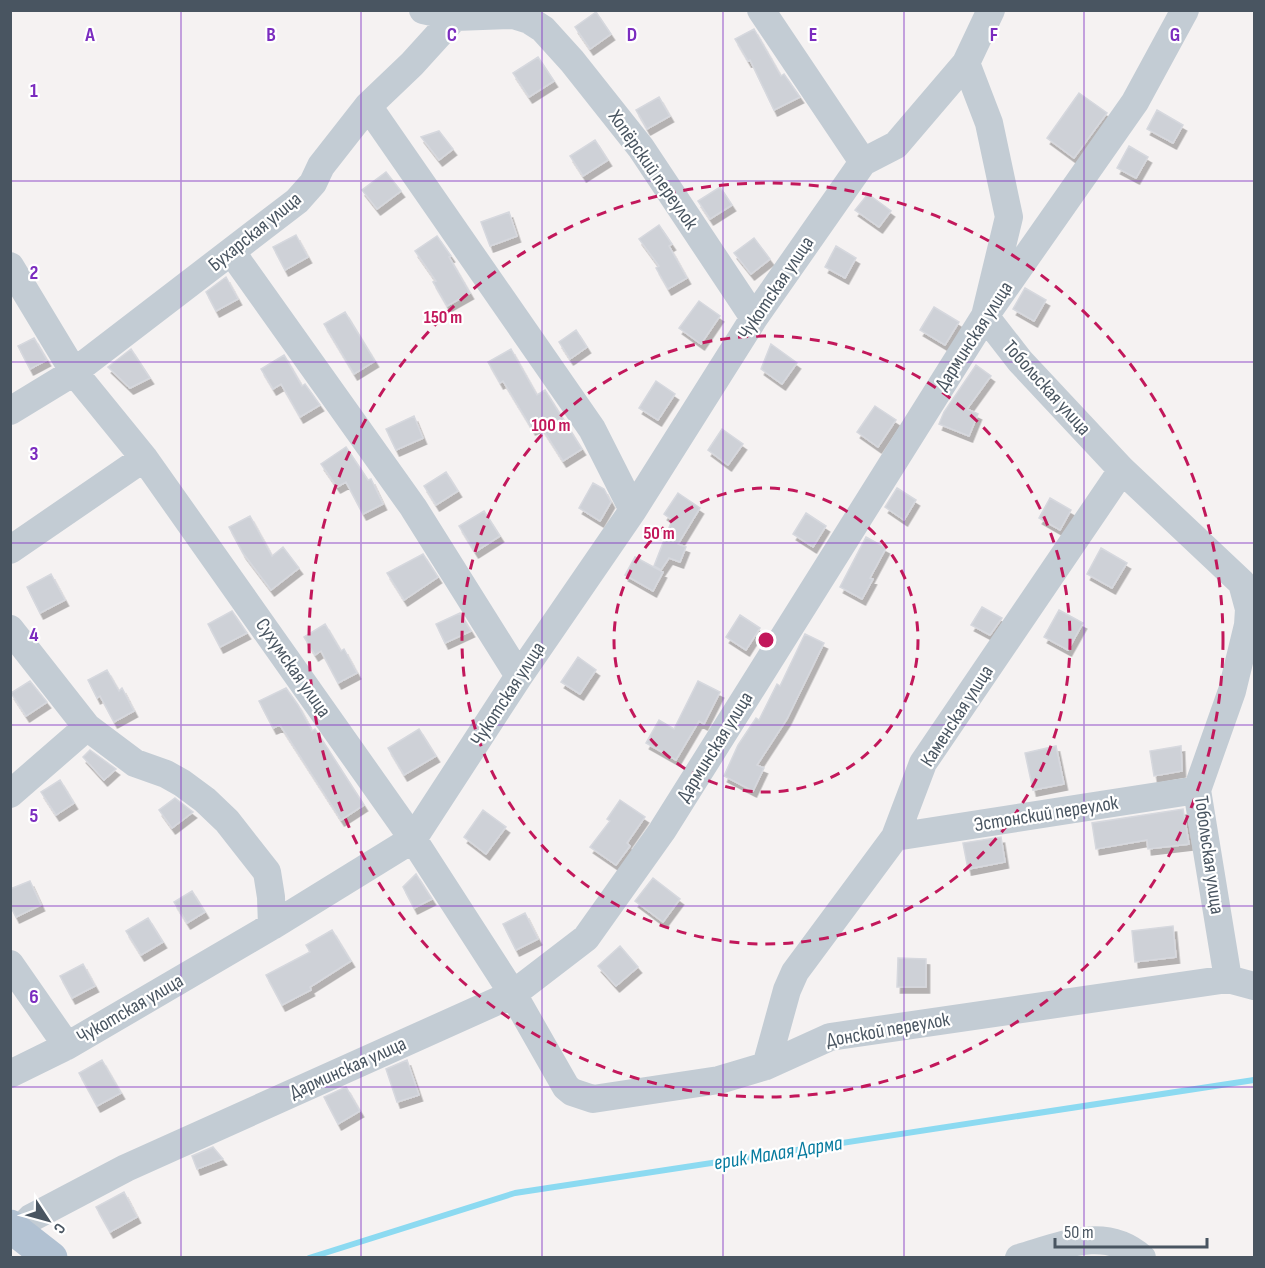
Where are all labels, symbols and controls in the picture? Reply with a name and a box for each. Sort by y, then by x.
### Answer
text: A [84,23,95,47]
text: B [266,23,276,47]
text: C [447,23,457,47]
text: D [627,23,637,47]
text: E [809,23,817,47]
text: F [990,23,998,47]
text: G [1170,23,1180,47]
text: 1 [30,79,38,103]
street label: Хопёрский переулок [602,105,703,235]
street label: Бухарская улица [204,187,306,277]
street label: Чукотская улица [733,232,819,344]
text: 2 [30,261,38,285]
street label: Дарминская улица [930,277,1018,395]
text: 150 m [424,307,462,328]
street label: Тобольская улица [998,336,1096,440]
text: 100 m [532,415,571,436]
text: 3 [30,442,39,466]
text: 50 m [643,523,675,544]
street label: Сухумская улица [250,614,336,722]
text: 4 [29,623,39,647]
centre of rings [756,630,776,650]
street label: Чукотская улица [465,638,551,750]
street label: Каменская улица [915,661,999,771]
street label: Дарминская улица [672,688,758,806]
street label: Эстонский переулок [972,791,1120,837]
street label: Тобольская улица [1189,794,1229,916]
text: 5 [30,804,39,828]
street label: Чукотская улица [72,969,188,1049]
text: 6 [29,985,39,1009]
street label: Донской переулок [824,1007,952,1053]
street label: Дарминская улица [286,1032,410,1104]
water label: ерик Малая Дарма [712,1130,844,1175]
north arrow [18,1190,78,1250]
scale bar [1055,1211,1206,1249]
text: С [49,1219,69,1237]
text: 50 m [1064,1222,1094,1243]

